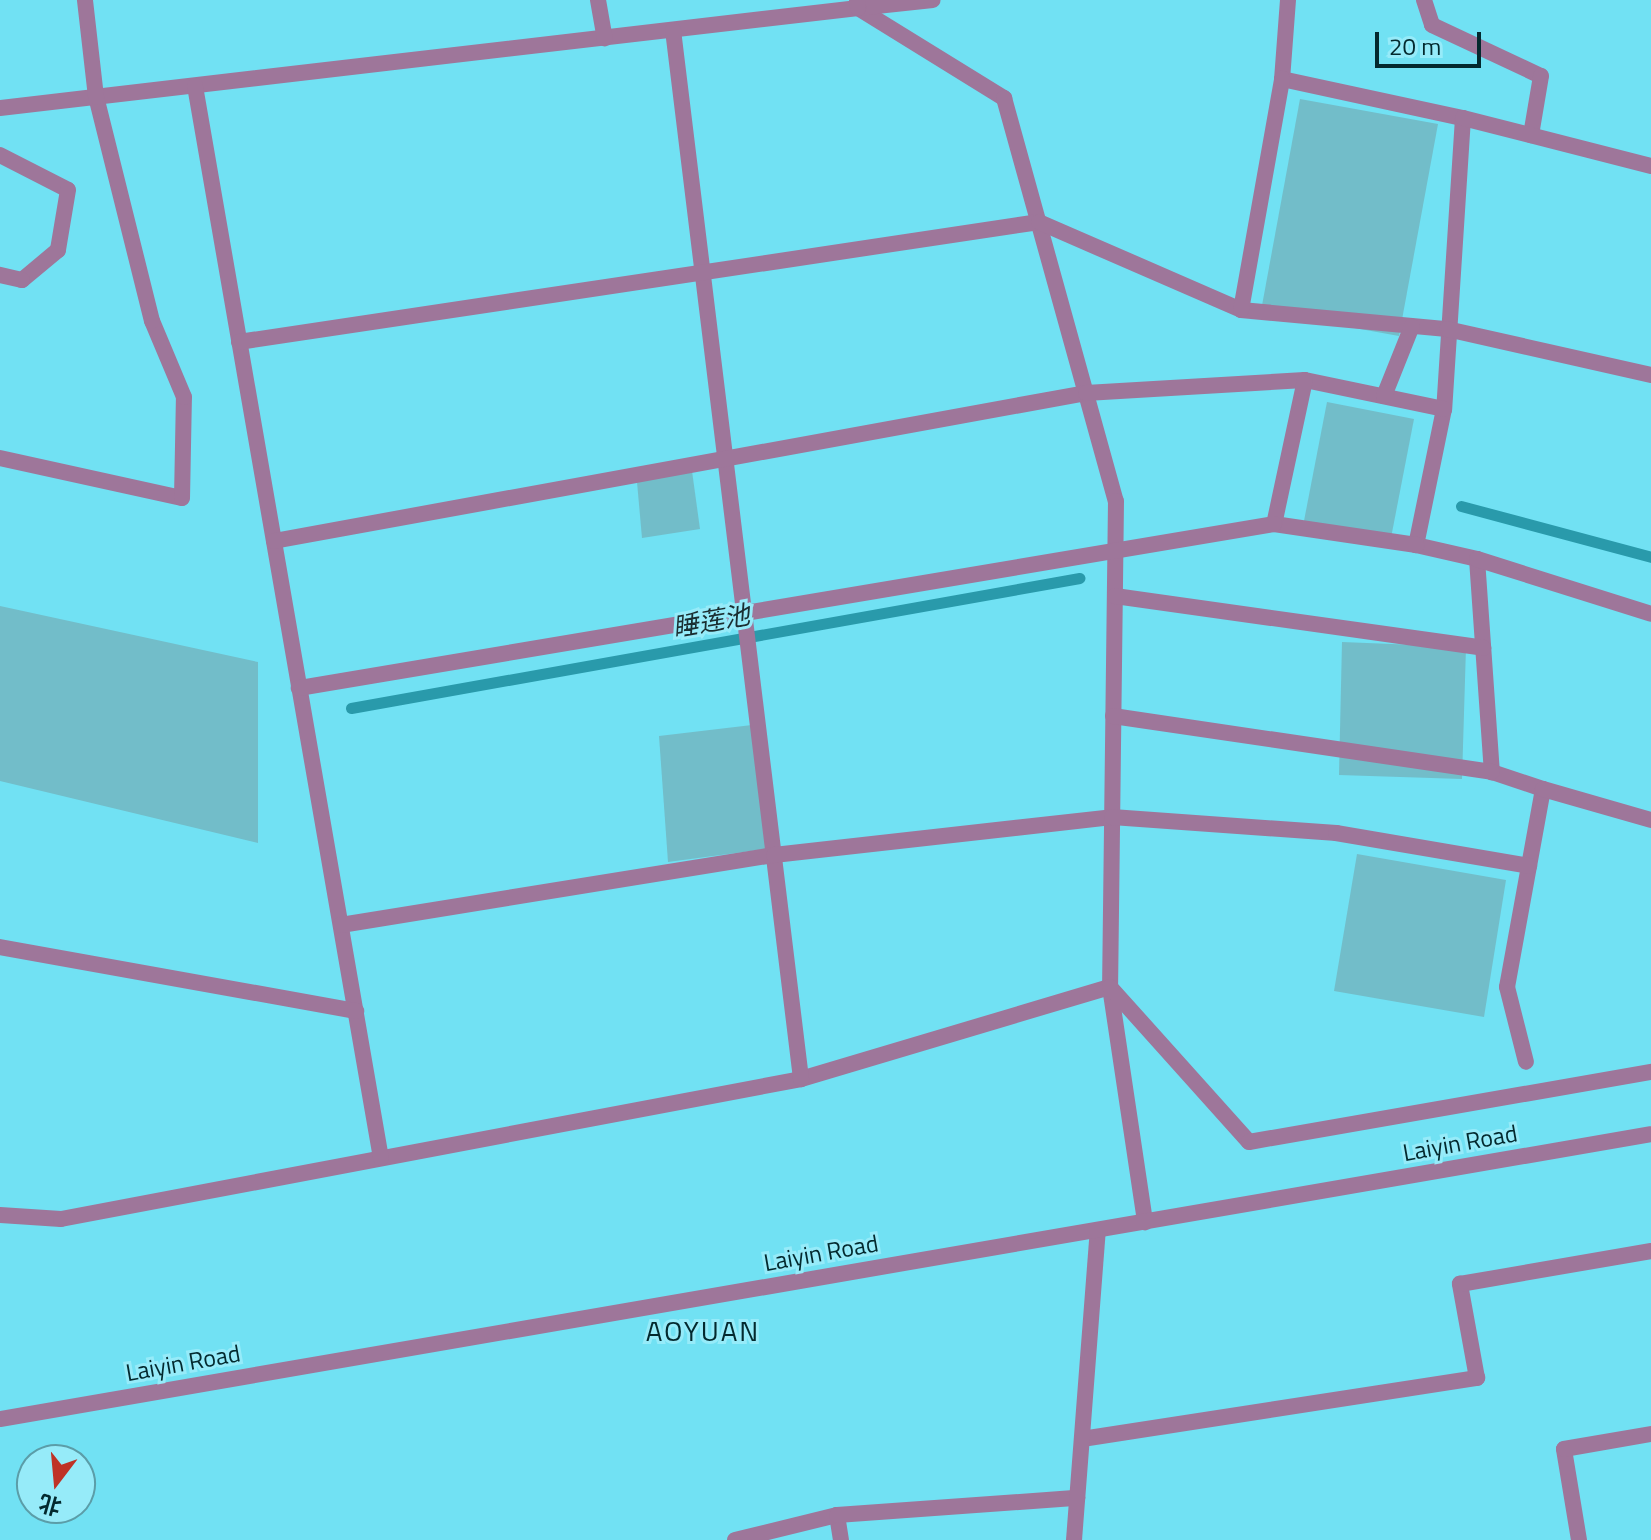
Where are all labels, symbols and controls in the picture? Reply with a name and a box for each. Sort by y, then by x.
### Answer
scale bar [1379,16,1485,66]
text: 20 m [1389,28,1441,64]
water label: 睡莲池 [670,599,752,643]
street label: Laiyin Road [1401,1119,1519,1167]
street label: Laiyin Road [762,1229,880,1277]
district label: AOYUAN [646,1314,760,1348]
street label: Laiyin Road [124,1339,242,1387]
north arrow [16,1444,96,1524]
text: 北 [35,1486,65,1525]

